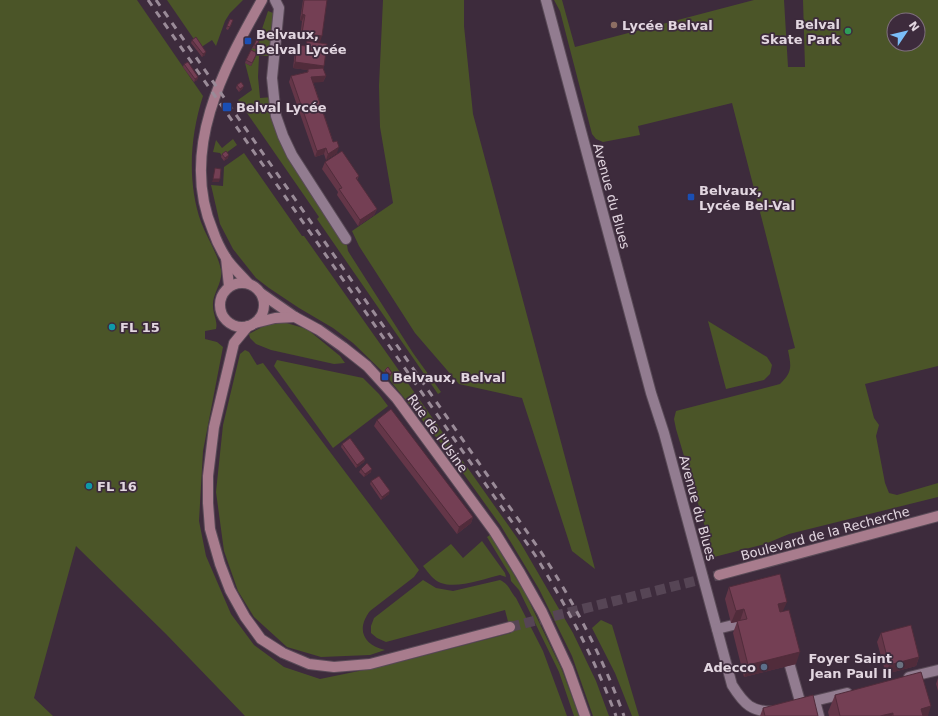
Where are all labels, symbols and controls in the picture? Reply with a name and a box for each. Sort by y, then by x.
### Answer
north arrow [886,12,926,52]
place label: Belval Skate Park [761,17,840,47]
place label: Lycée Belval [622,18,713,33]
text: N [906,19,922,34]
marker: Lycée Belval [609,20,619,30]
marker: Belval Skate Park [843,26,853,36]
place label: Belvaux, Belval Lycée [256,27,347,57]
marker: Belvaux, Belval Lycée [243,36,253,46]
place label: Belval Lycée [236,100,327,115]
marker: Belval Lycée [221,101,233,113]
street label: Avenue du Blues [590,142,633,251]
place label: Belvaux, Lycée Bel-Val [699,183,795,213]
marker: Belvaux, Lycée Bel-Val [686,192,696,202]
place label: FL 15 [120,320,160,335]
marker: FL 15 [107,322,117,332]
place label: Belvaux, Belval [393,370,505,385]
marker: Belvaux, Belval [380,372,390,382]
street label: Rue de l'Usine [404,391,471,475]
street label: Avenue du Blues [676,454,719,563]
place label: FL 16 [97,479,137,494]
marker: FL 16 [84,481,94,491]
street label: Boulevard de la Recherche [739,504,911,563]
place label: Foyer Saint Jean Paul II [808,651,892,681]
place label: Adecco [703,660,756,675]
marker: Foyer Saint Jean Paul II [895,660,905,670]
marker: Adecco [759,662,769,672]

